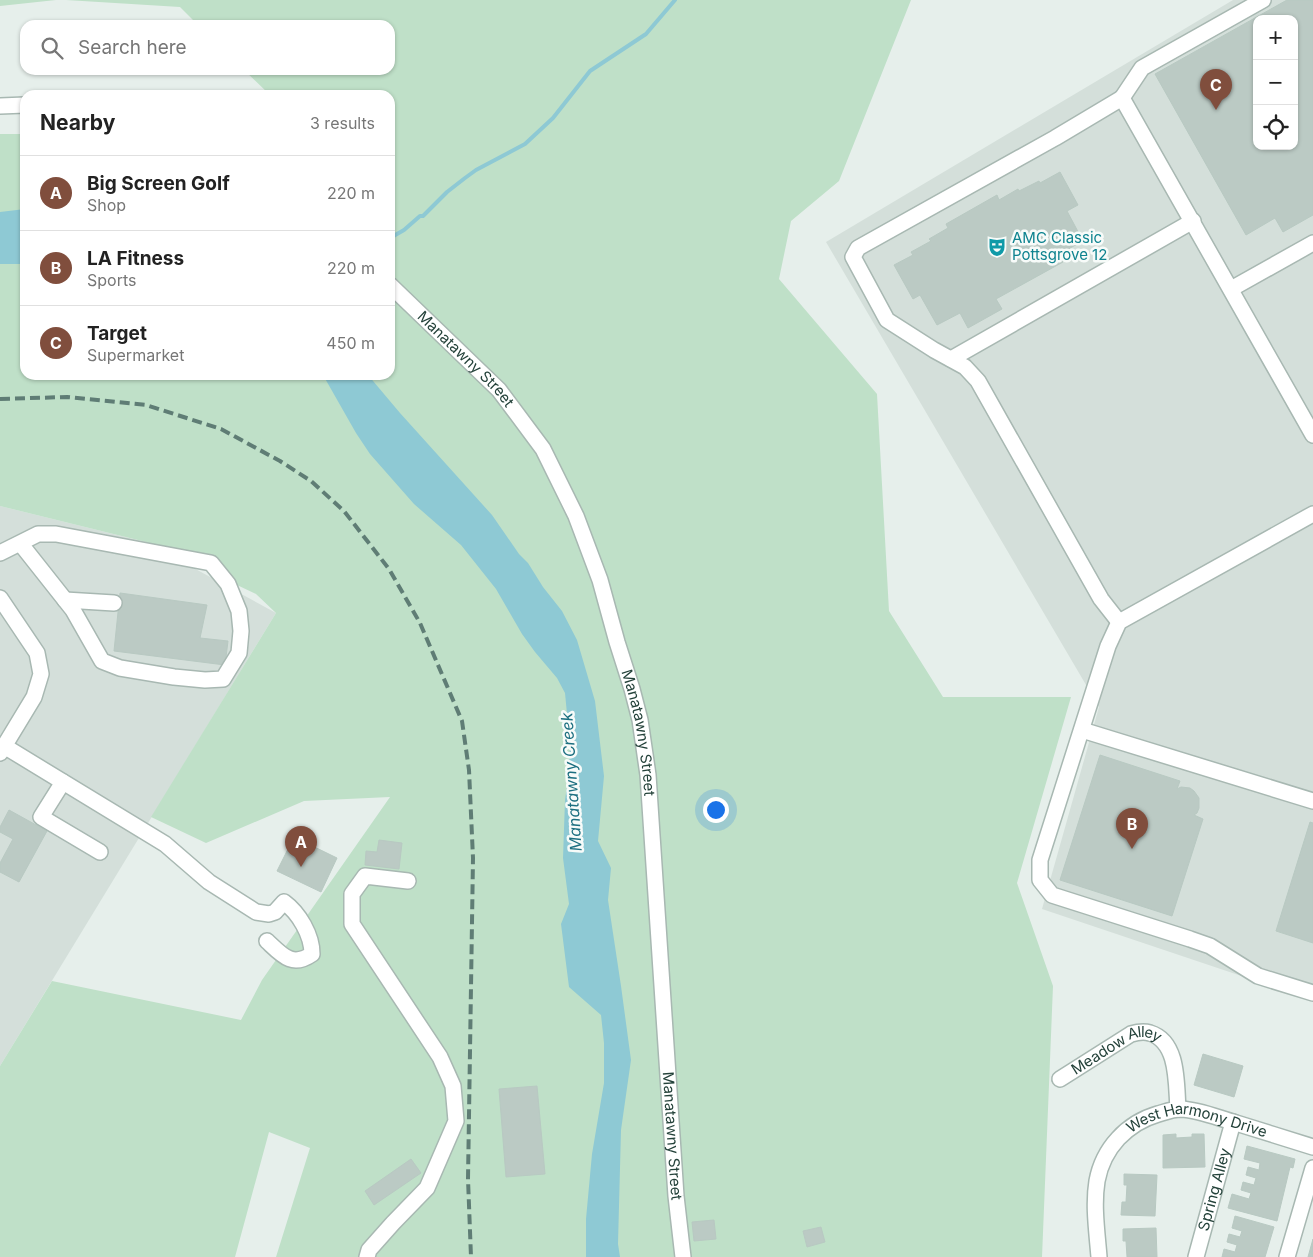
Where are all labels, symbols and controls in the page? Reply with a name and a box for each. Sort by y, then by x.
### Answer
map controls [1253,15,1298,150]
button: + [1253,15,1298,60]
search box [20,20,395,75]
icon: search [38,34,66,62]
text: Search here [78,36,187,59]
button: − [1253,60,1298,105]
pin: C [1200,69,1232,110]
button: locate [1253,105,1298,150]
text: Nearby [40,110,115,135]
text: 3 results [310,113,375,133]
text: Big Screen Golf [87,172,230,195]
text: A [50,183,62,203]
text: 220 m [327,183,375,203]
text: Shop [87,195,126,215]
place label: AMC Classic Pottsgrove 12 [1012,228,1107,264]
theatre icon: AMC Classic Pottsgrove 12 [986,236,1008,258]
text: LA Fitness [87,247,184,270]
text: B [51,258,61,278]
text: 220 m [327,258,375,278]
text: Sports [87,270,136,290]
street label: Manatawny Street [414,307,518,411]
text: Target [87,322,147,345]
text: C [50,333,62,353]
text: 450 m [326,333,375,353]
text: Supermarket [87,345,184,365]
street label: Manatawny Street [617,667,659,797]
water label: Manatawny Creek [556,712,586,852]
your location [703,797,729,823]
pin: B [1116,808,1148,849]
pin: A [285,826,317,867]
street label: Meadow Alley [1067,1022,1166,1079]
street label: Manatawny Street [659,1071,686,1201]
text: West Harmony Drive [1123,1099,1269,1141]
street label: West Harmony Drive [1125,1124,1271,1144]
street label: Spring Alley [1194,1145,1235,1233]

